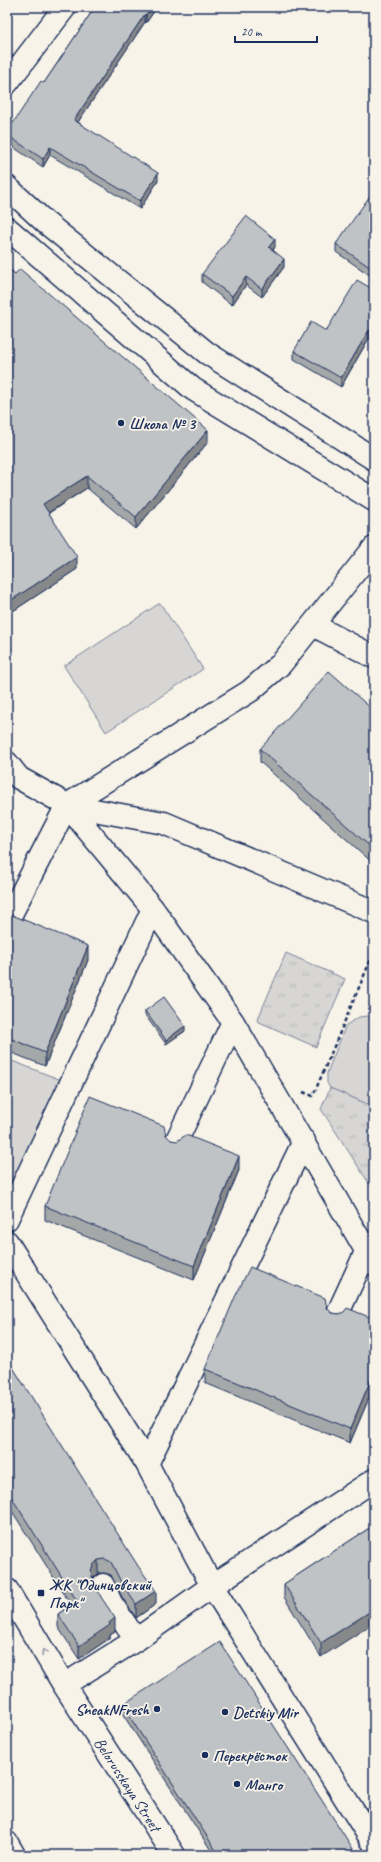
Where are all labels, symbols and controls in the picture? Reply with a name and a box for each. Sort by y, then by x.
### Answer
scale bar [235,18,317,44]
text: 20 m [241,24,263,40]
place label: Школа № 3 [129,414,197,434]
marker: Школа № 3 [116,418,126,428]
place label: ЖК "Одинцовский Парк" [49,1575,152,1613]
marker: ЖК "Одинцовский Парк" [36,1588,46,1598]
one-way arrow [41,1649,48,1656]
place label: SneakNFresh [76,1700,150,1720]
place label: Detskiy Mir [233,1703,300,1723]
marker: SneakNFresh [152,1704,162,1714]
marker: Detskiy Mir [220,1707,230,1717]
street label: Belorusskaya Street [89,1734,166,1838]
place label: Перекрёсток [213,1746,288,1766]
marker: Перекрёсток [200,1750,210,1760]
place label: Манго [245,1775,284,1795]
marker: Манго [232,1779,242,1789]

